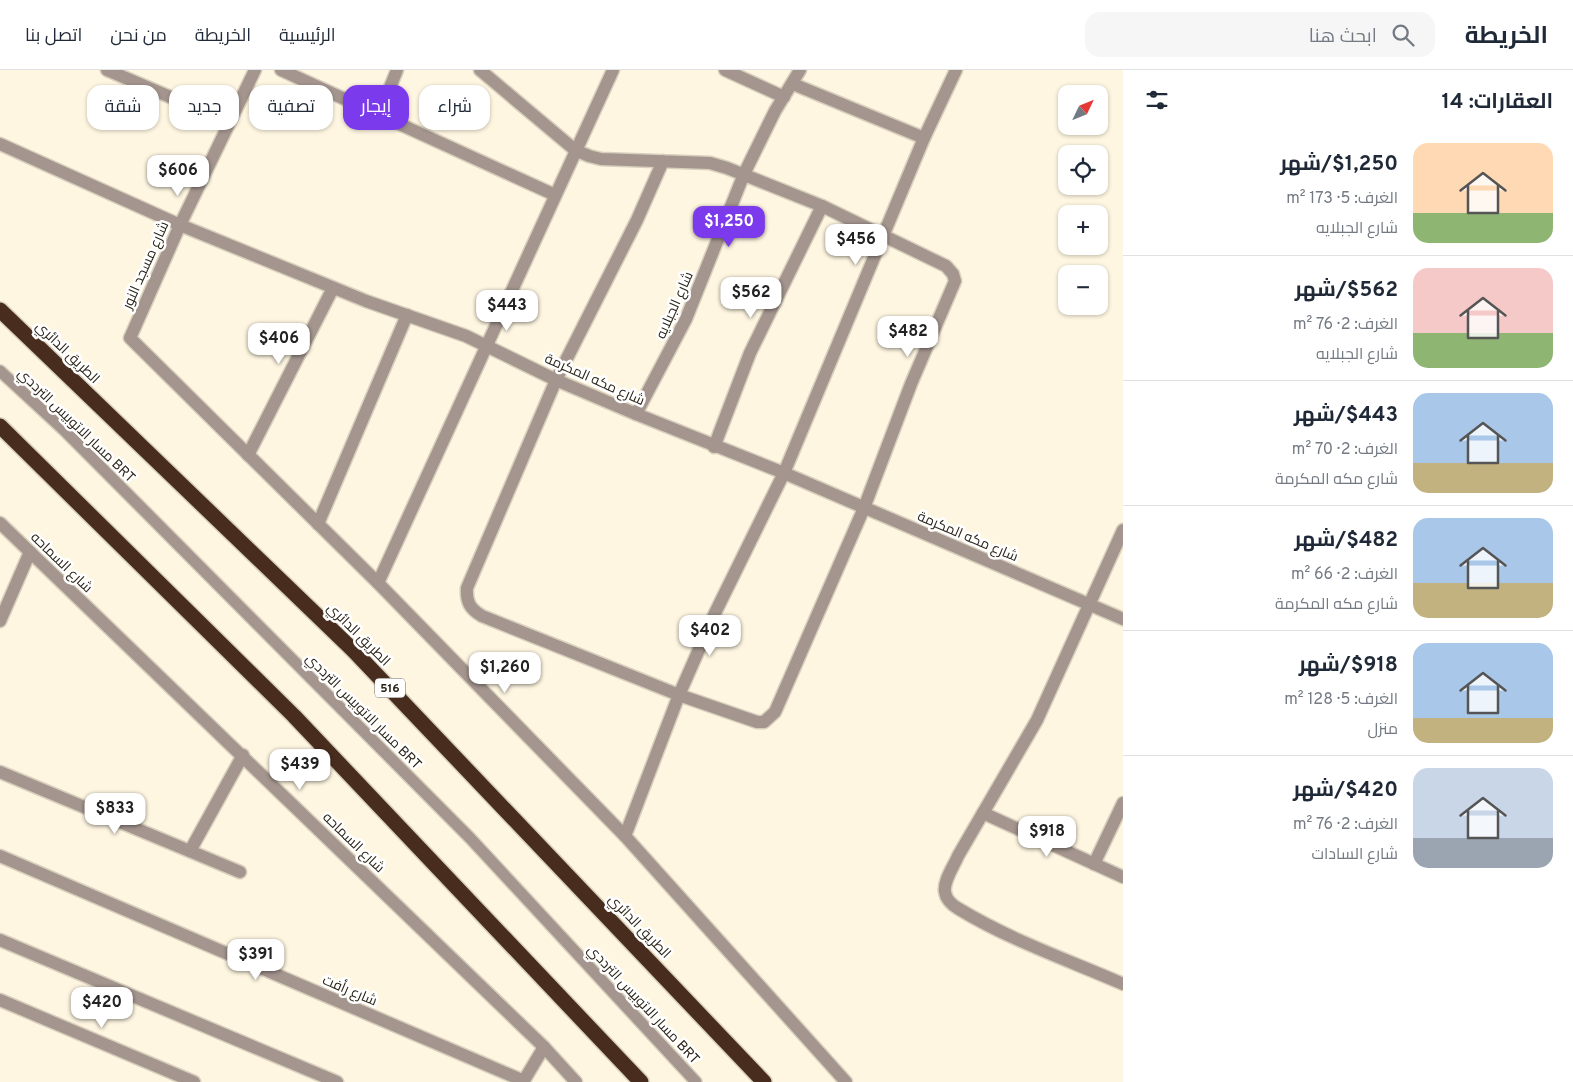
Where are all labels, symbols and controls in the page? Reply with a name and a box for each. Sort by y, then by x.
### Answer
search box [1085,12,1435,57]
icon: search [1389,21,1417,49]
text: الخريطة [1465,22,1548,52]
text: اتصل بنا [25,25,82,48]
text: من نحن [110,25,167,48]
text: الخريطة [195,25,251,48]
text: الرئيسية [279,25,336,48]
text: ابحث هنا [1309,25,1377,49]
chip: شقة [87,85,159,130]
chip: جديد [169,85,239,130]
chip: تصفية [249,85,333,130]
chip: إيجار [343,85,409,130]
chip: شراء [419,85,490,130]
north arrow [1058,85,1108,135]
map controls [1058,85,1108,315]
icon: filters [1143,86,1171,114]
text: العقارات: 14 [1441,89,1553,116]
button: locate [1058,145,1108,195]
text: $1,250/شهر [1280,151,1398,178]
pin: $606 [148,154,208,197]
text: $606 [158,161,198,181]
icon: home [1453,163,1513,223]
text: الغرف: 5 · 173 m² [1286,189,1398,209]
button: + [1058,205,1108,255]
pin: $1,250 [688,206,770,248]
text: $1,250 [704,212,754,232]
street label: شارع مسجد النور [119,219,173,313]
text: شارع الجبلايه [1316,219,1398,239]
pin: $456 [826,224,886,266]
text: $456 [836,230,876,250]
button: − [1058,265,1108,315]
street label: شارع الجبلايه [653,269,698,342]
pin: $562 [721,276,781,319]
text: $562/شهر [1295,277,1398,304]
text: $562 [731,283,771,303]
icon: home [1453,288,1513,348]
pin: $443 [477,290,537,332]
text: $443 [487,296,527,316]
text: الغرف: 2 · 76 m² [1293,315,1398,335]
pin: $482 [878,316,938,358]
street label: الطريق الدائري [30,318,102,389]
pin: $406 [249,322,309,365]
text: $482 [888,322,928,342]
text: $406 [259,329,299,349]
text: شارع الجبلايه [1316,345,1398,365]
street label: شارع مكه المكرمة [542,351,647,410]
street label: مسار الاتوبيس الترددي BRT [12,365,138,488]
text: $443/شهر [1294,402,1398,429]
icon: home [1453,413,1513,473]
text: الغرف: 2 · 70 m² [1292,440,1398,460]
text: شارع مكه المكرمة [1275,470,1398,490]
street label: شارع مكه المكرمة [915,509,1020,566]
text: $482/شهر [1294,527,1398,554]
street label: شارع السماحه [26,529,95,597]
icon: home [1453,538,1513,598]
text: الغرف: 2 · 66 m² [1291,565,1398,585]
text: شارع مكه المكرمة [1275,595,1398,615]
street label: الطريق الدائري [321,600,393,672]
pin: $402 [680,614,740,657]
text: $402 [690,621,730,641]
street label: مسار الاتوبيس الترددي BRT [300,651,424,775]
pin: $1,260 [464,652,546,694]
text: $918/شهر [1299,652,1398,679]
text: $1,260 [480,658,530,678]
icon: home [1453,663,1513,723]
road number: 516 [375,678,405,698]
text: الغرف: 5 · 128 m² [1284,690,1398,710]
text: منزل [1368,720,1398,740]
pin: $439 [270,748,330,791]
text: $439 [280,755,320,775]
text: $420/شهر [1293,777,1398,804]
icon: home [1453,788,1513,848]
pin: $833 [85,792,145,835]
text: $833 [96,799,134,819]
street label: شارع السماحه [318,809,387,877]
text: الغرف: 2 · 76 m² [1293,815,1398,835]
pin: $918 [1017,816,1077,858]
text: $918 [1029,822,1065,842]
text: شارع السادات [1311,845,1398,865]
street label: الطريق الدائري [603,892,674,964]
pin: $391 [226,938,286,981]
street label: مسار الاتوبيس الترددي BRT [582,942,703,1070]
text: $391 [238,945,274,965]
street label: شارع رأفت [319,970,380,1010]
pin: $420 [72,986,132,1029]
text: $420 [82,993,122,1013]

